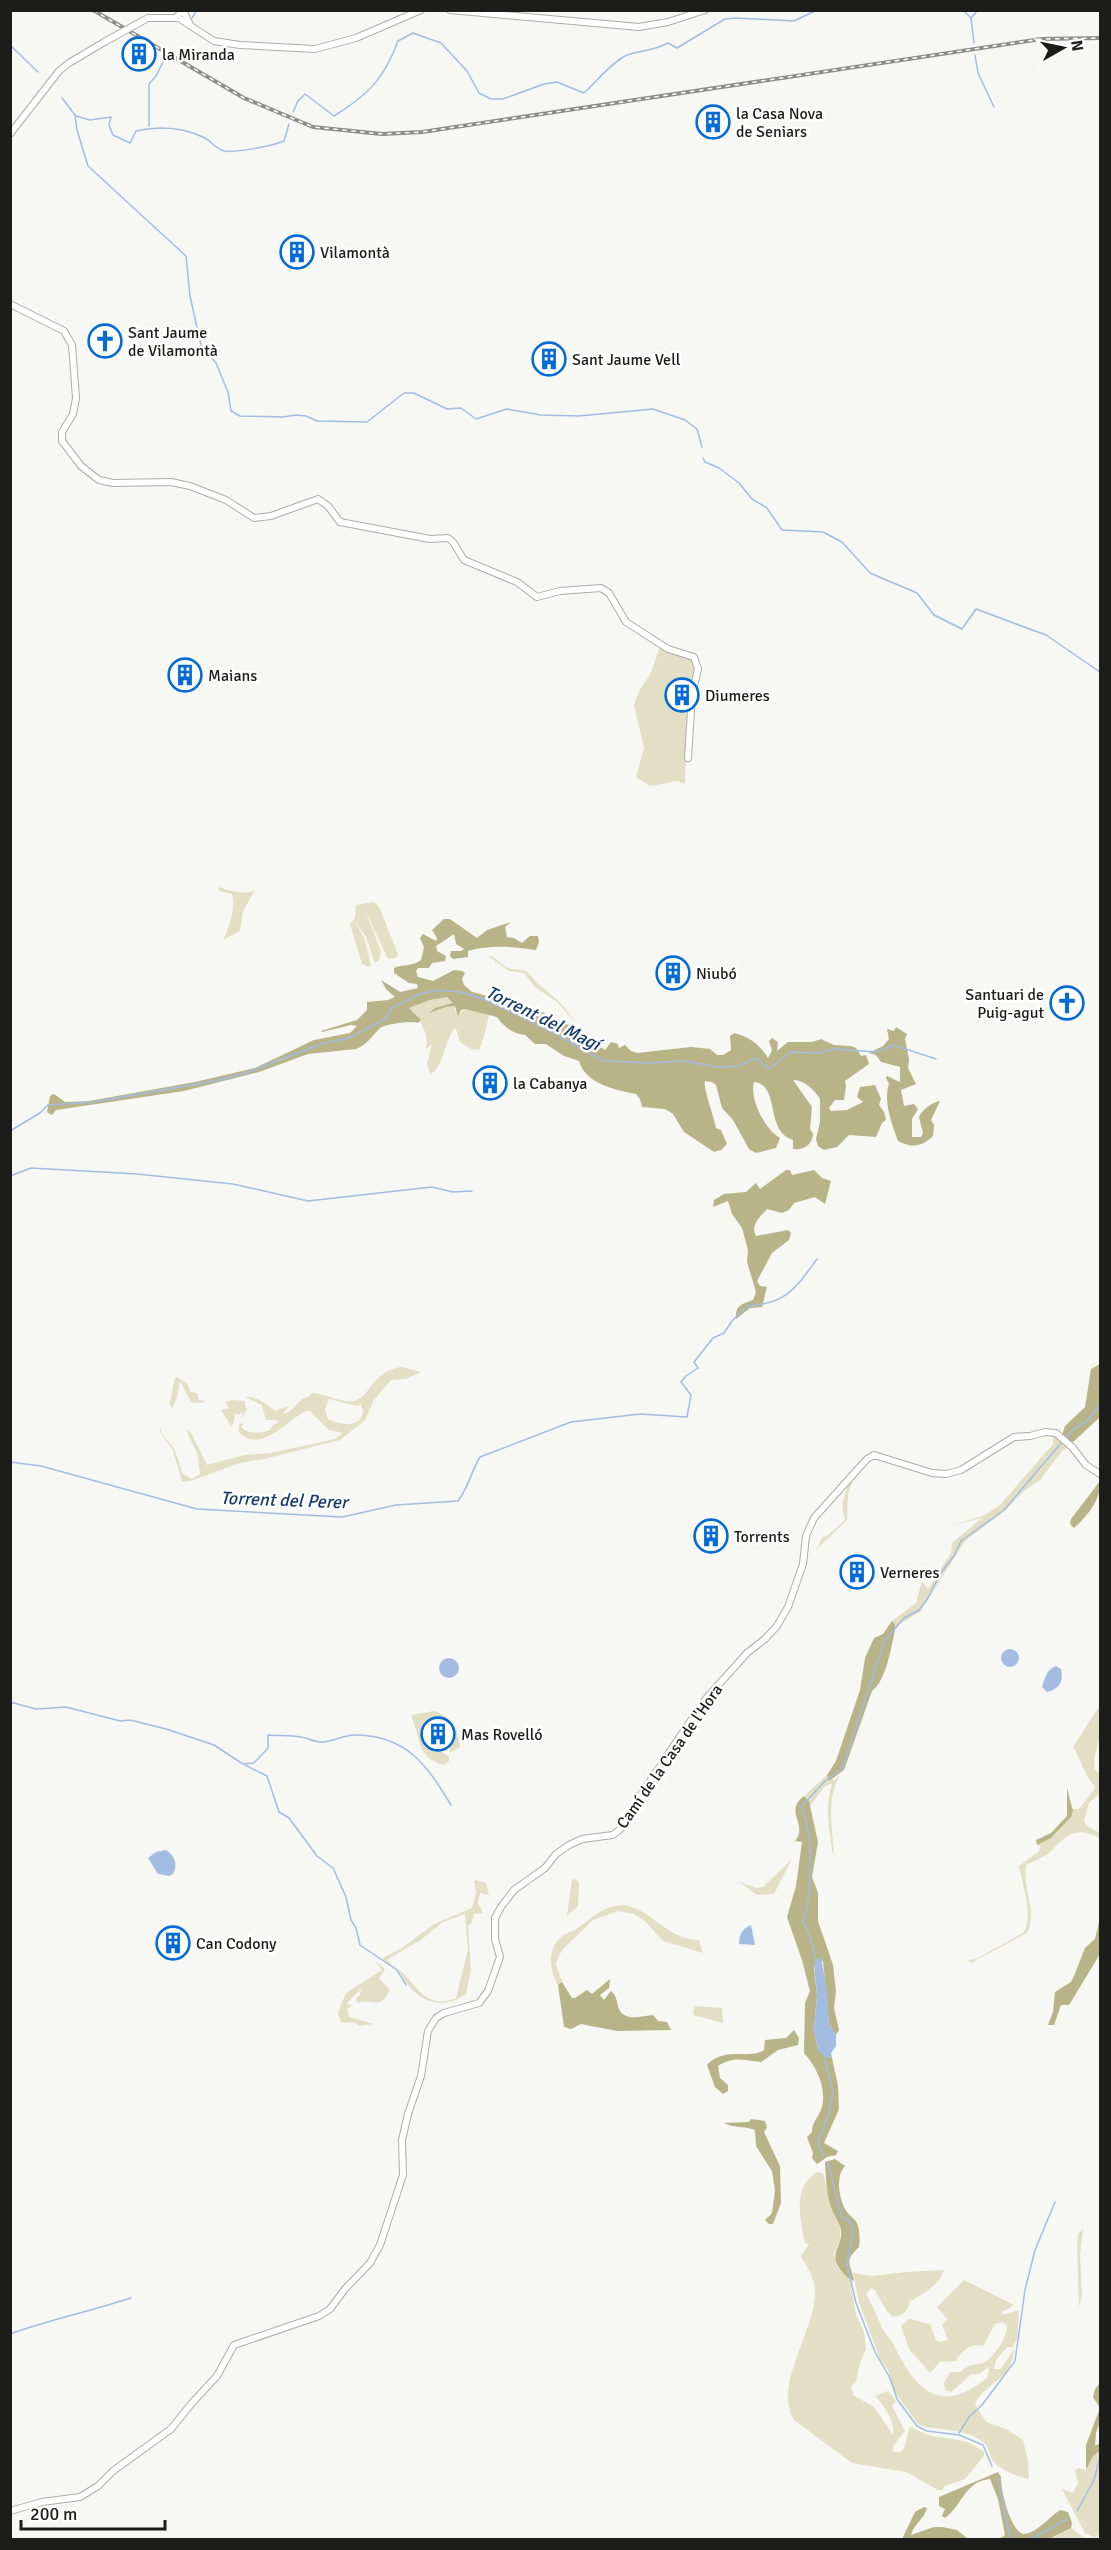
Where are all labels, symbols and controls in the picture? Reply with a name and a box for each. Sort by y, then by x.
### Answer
north arrow [1033,18,1093,78]
building icon: la Miranda [121,36,157,72]
text: N [1066,39,1088,53]
place label: la Miranda [162,45,235,65]
building icon: la Casa Nova de Seniars [695,104,731,140]
place label: la Casa Nova de Seniars [736,104,823,142]
building icon: Vilamontà [279,234,315,270]
place label: Vilamontà [320,243,390,263]
church icon: Sant Jaume de Vilamontà [87,323,123,359]
place label: Sant Jaume de Vilamontà [128,323,218,361]
building icon: Sant Jaume Vell [531,341,567,377]
place label: Sant Jaume Vell [572,350,681,370]
building icon: Maians [167,657,203,693]
place label: Maians [208,666,257,686]
building icon: Diumeres [664,677,700,713]
place label: Diumeres [705,686,770,706]
building icon: Niubó [655,955,691,991]
place label: Niubó [696,964,737,984]
water label: Torrent del Magí [482,981,607,1057]
place label: Santuari de Puig-agut [965,985,1044,1023]
church icon: Santuari de Puig-agut [1049,985,1085,1021]
building icon: la Cabanya [472,1065,508,1101]
place label: la Cabanya [513,1074,587,1094]
water label: Torrent del Perer [220,1487,350,1513]
building icon: Torrents [693,1518,729,1554]
place label: Torrents [734,1527,790,1547]
building icon: Verneres [839,1554,875,1590]
place label: Verneres [880,1563,940,1583]
street label: Camí de la Casa de l'Hora [612,1681,727,1833]
building icon: Mas Rovelló [420,1716,456,1752]
place label: Mas Rovelló [461,1725,543,1745]
building icon: Can Codony [155,1925,191,1961]
place label: Can Codony [196,1934,277,1954]
scale bar [21,2493,165,2531]
text: 200 m [30,2503,77,2525]

